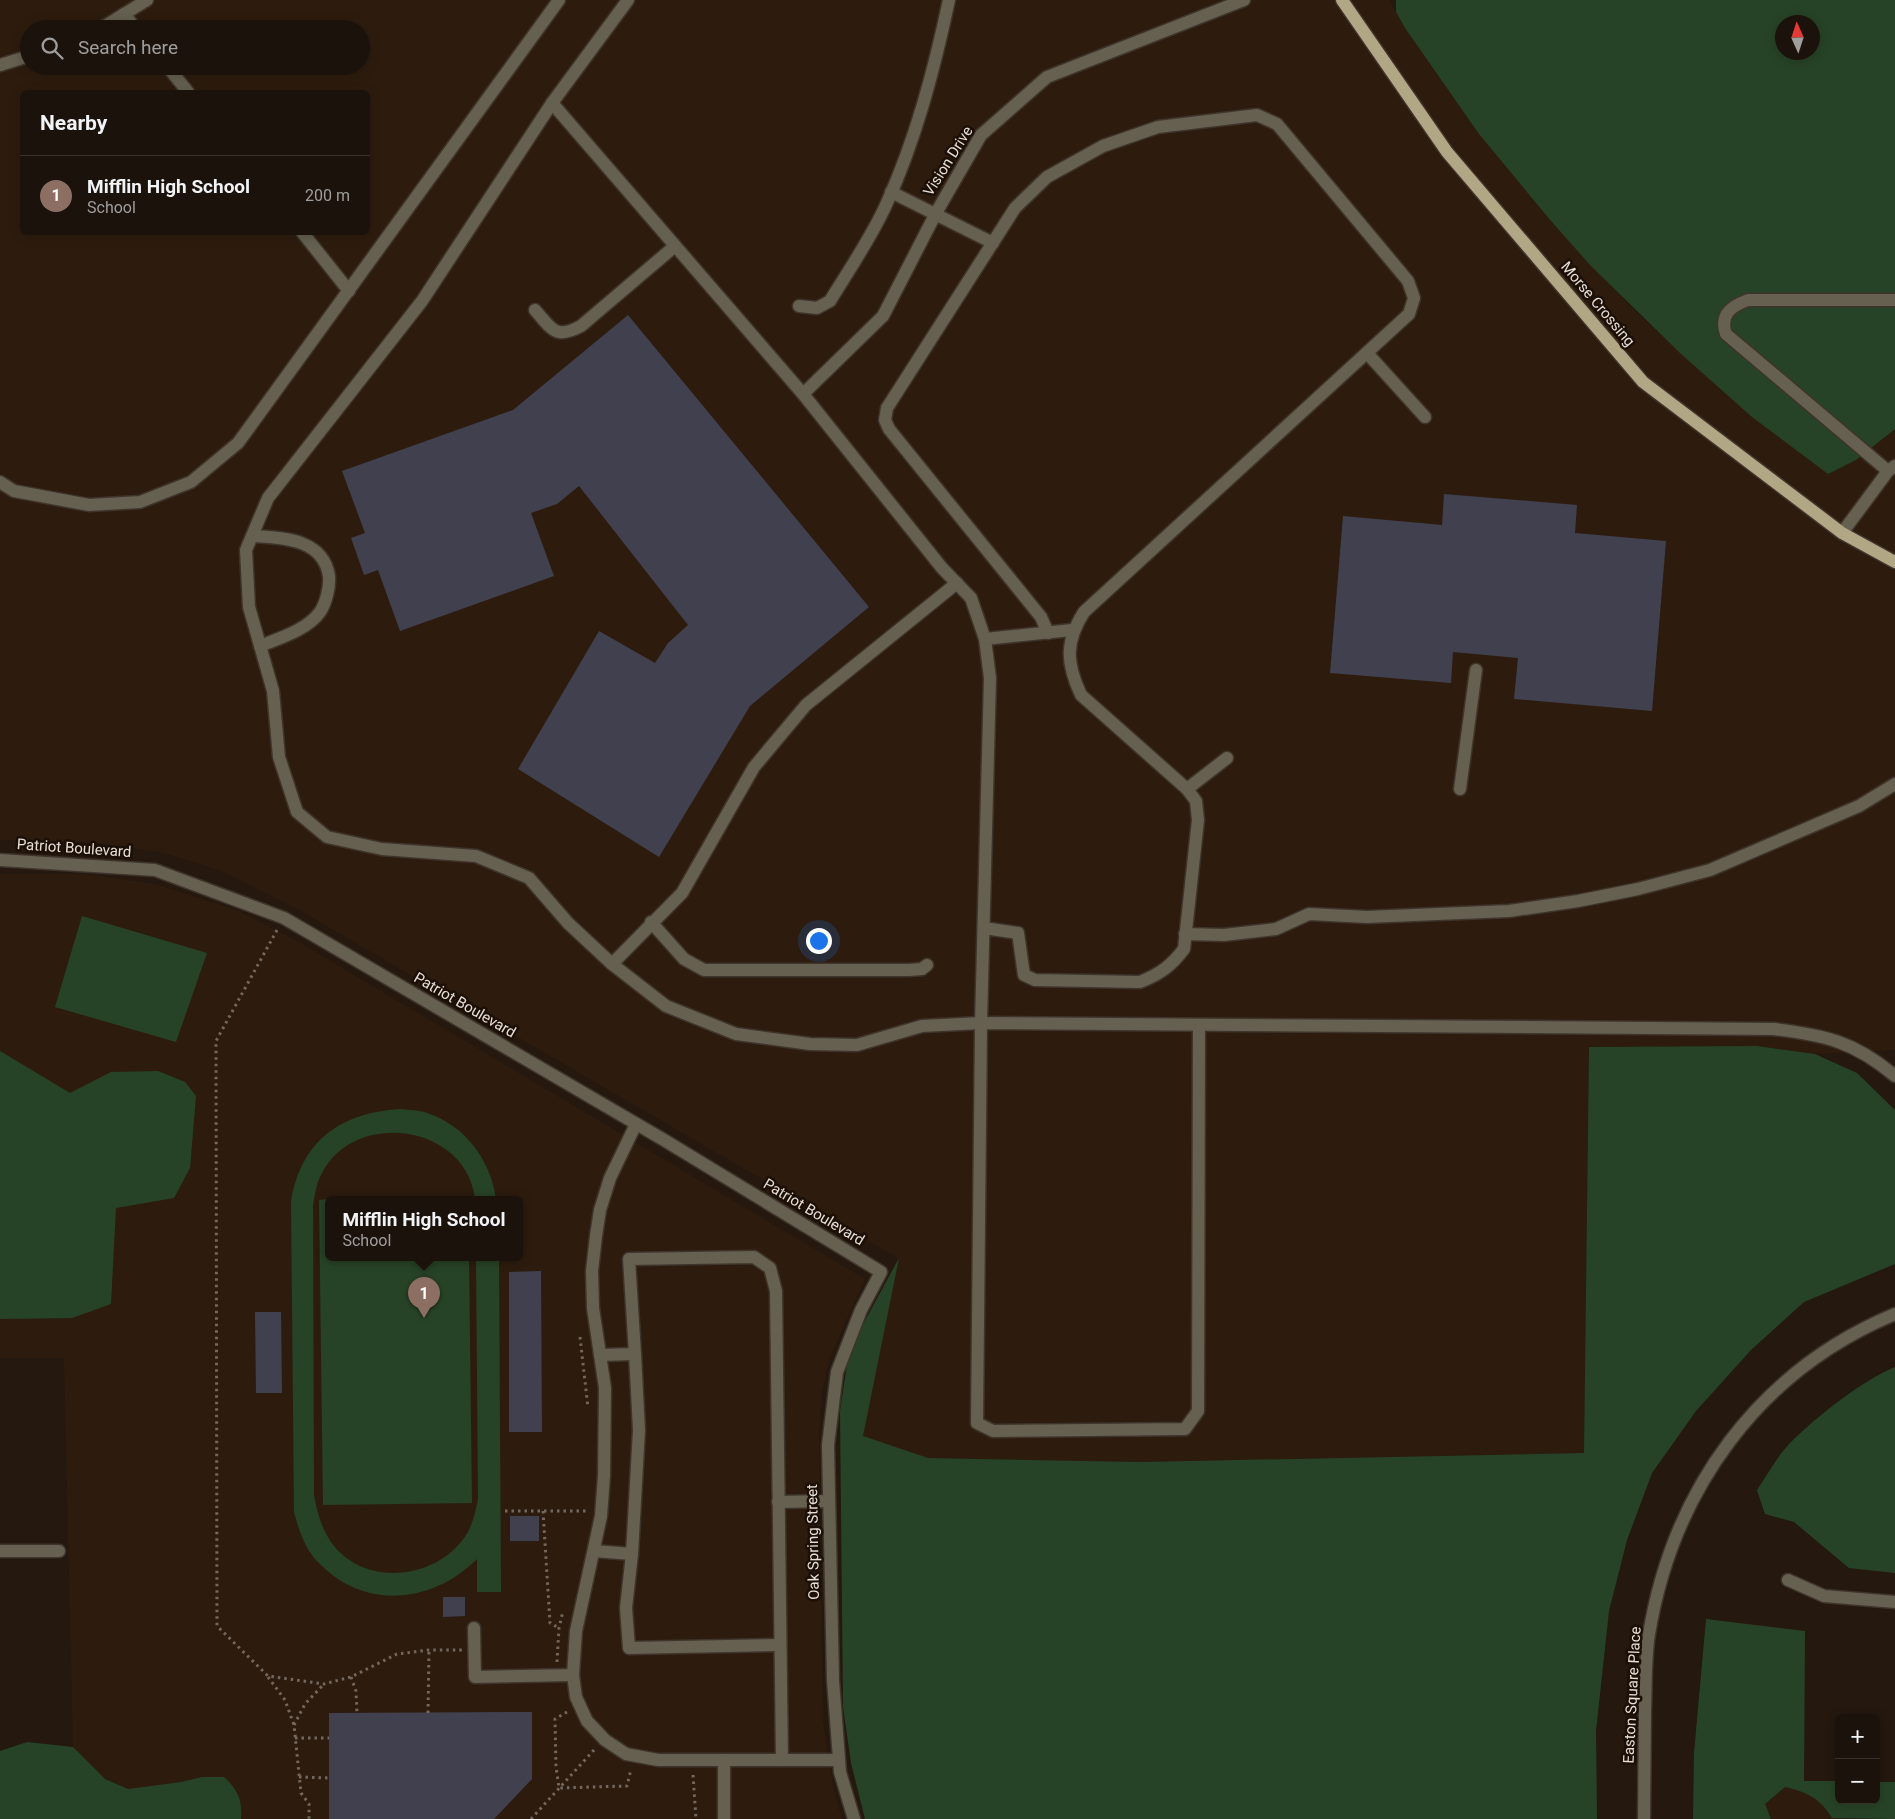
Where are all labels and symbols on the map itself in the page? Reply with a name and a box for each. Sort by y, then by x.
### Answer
north arrow [1775,15,1820,60]
street label: Vision Drive [919,123,977,199]
street label: Morse Crossing [1557,258,1639,350]
street label: Patriot Boulevard [16,835,132,861]
your location [806,928,832,954]
street label: Patriot Boulevard [411,969,519,1041]
street label: Patriot Boulevard [760,1175,868,1249]
pin: 1 [408,1277,440,1318]
street label: Oak Spring Street [803,1484,823,1600]
street label: Easton Square Place [1619,1626,1645,1764]

